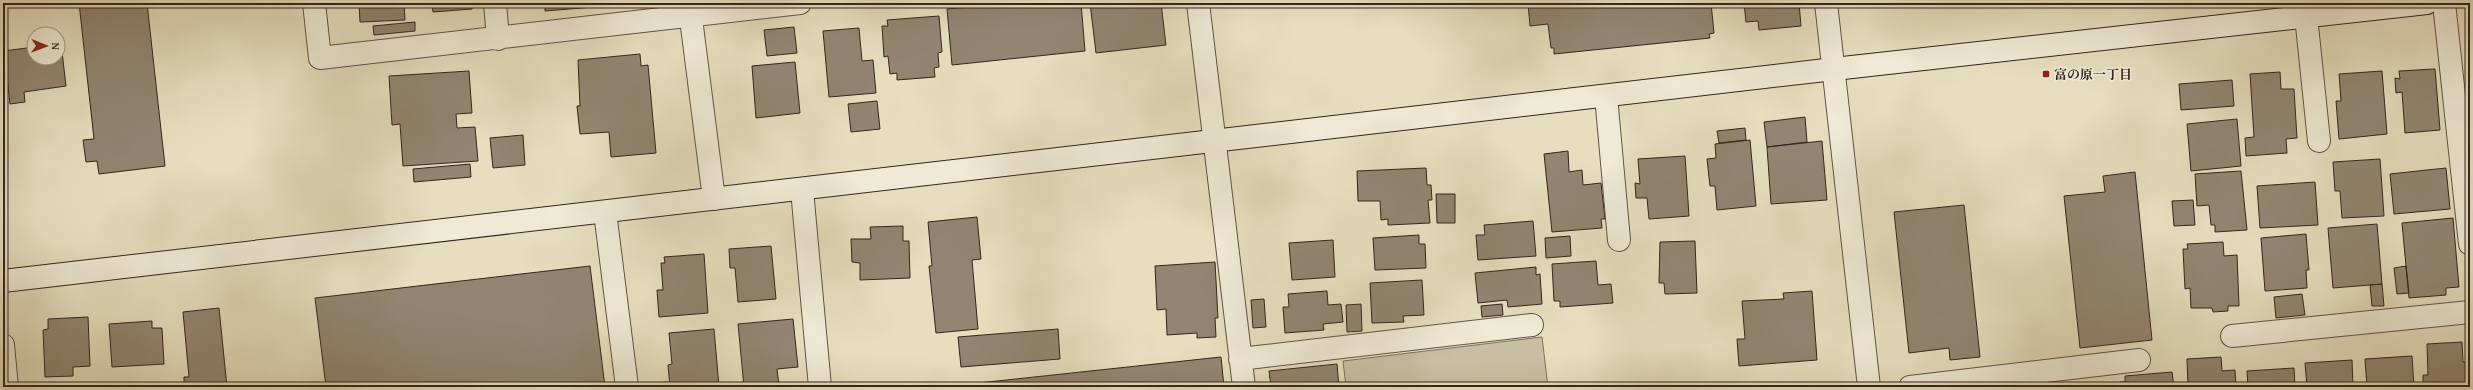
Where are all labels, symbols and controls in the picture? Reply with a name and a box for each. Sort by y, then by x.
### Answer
north arrow [26,26,66,66]
text: N [48,42,64,51]
place label: 富の原一丁目 [2054,65,2132,84]
marker: 富の原一丁目 [2041,69,2051,79]

